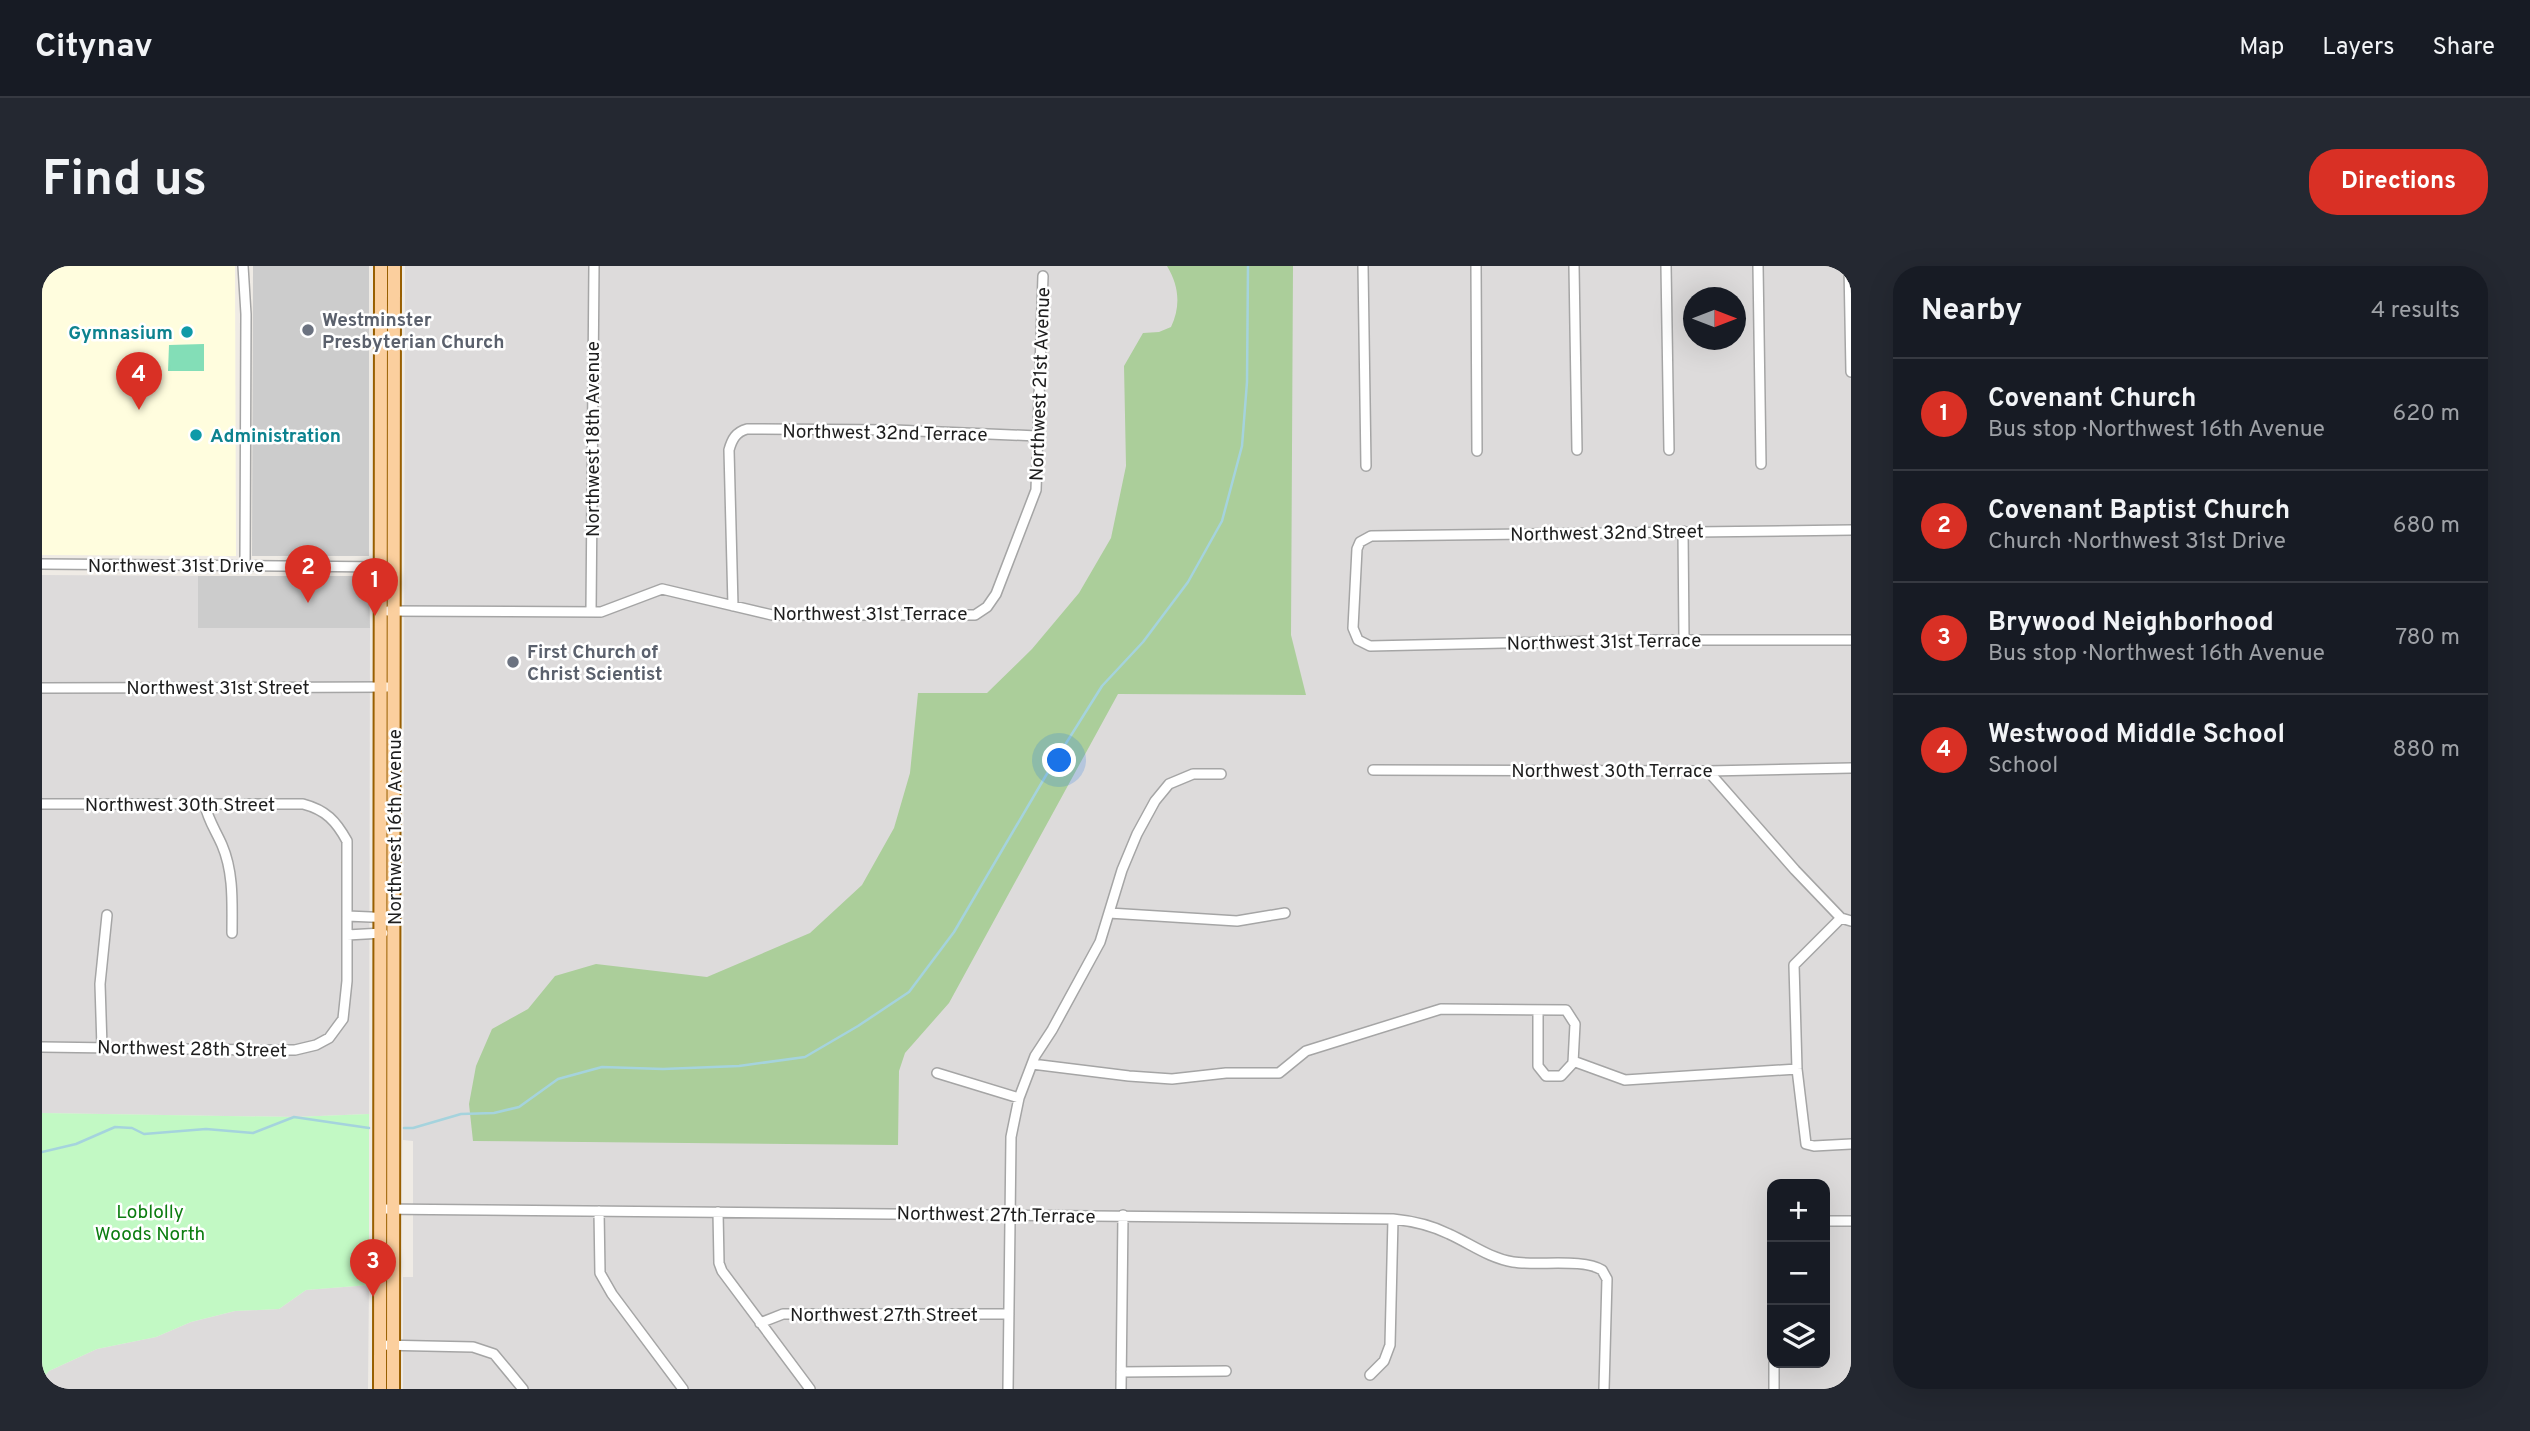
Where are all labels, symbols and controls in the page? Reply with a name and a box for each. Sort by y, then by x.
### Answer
text: Citynav [35,27,153,69]
text: Map [2239,33,2284,63]
text: Layers [2322,33,2394,63]
text: Share [2432,33,2495,63]
button: Directions [2309,149,2488,215]
text: Find us [42,151,207,213]
street label: Northwest 21st Avenue [1026,287,1056,482]
north arrow [1683,287,1746,350]
text: Nearby [1921,293,2022,330]
text: 4 results [2371,297,2460,326]
place label: Westminster Presbyterian Church [322,309,505,355]
place label: Gymnasium [68,322,173,346]
marker: Westminster Presbyterian Church [300,322,316,338]
marker: Gymnasium [179,324,195,340]
street label: Northwest 18th Avenue [582,341,606,537]
pin: 4 [116,352,162,410]
text: Covenant Church [1988,383,2196,416]
text: 1 [1939,400,1949,429]
text: 620 m [2393,400,2460,429]
text: Bus stop · Northwest 16th Avenue [1988,416,2325,445]
street label: Northwest 32nd Terrace [782,420,988,448]
place label: Administration [210,425,341,449]
marker: Administration [188,427,204,443]
text: Covenant Baptist Church [1988,495,2290,528]
text: 2 [1937,512,1951,541]
text: 680 m [2393,512,2460,541]
street label: Northwest 32nd Street [1510,520,1704,548]
text: Church · Northwest 31st Drive [1988,528,2286,557]
pin: 2 [285,545,331,603]
street label: Northwest 31st Drive [88,555,264,579]
pin: 1 [352,558,398,616]
street label: Northwest 31st Terrace [773,603,967,627]
text: Brywood Neighborhood [1988,607,2274,640]
text: 3 [1937,624,1951,653]
text: 780 m [2395,624,2460,653]
street label: Northwest 31st Terrace [1506,629,1702,657]
text: Bus stop · Northwest 16th Avenue [1988,640,2325,669]
place label: First Church of Christ Scientist [527,641,663,687]
marker: First Church of Christ Scientist [505,654,521,670]
street label: Northwest 31st Street [126,677,310,701]
text: Westwood Middle School [1988,719,2285,752]
street label: Northwest 16th Avenue [384,729,408,925]
text: 4 [1937,736,1951,765]
text: 880 m [2392,736,2460,765]
your location [1042,743,1076,777]
text: School [1988,752,2058,781]
street label: Northwest 30th Terrace [1511,760,1713,784]
street label: Northwest 30th Street [85,794,275,818]
street label: Northwest 28th Street [97,1036,287,1064]
map controls [1767,1179,1830,1368]
button: + [1767,1179,1830,1242]
park label: Loblolly Woods North [95,1201,205,1247]
street label: Northwest 27th Terrace [896,1202,1096,1230]
pin: 3 [350,1239,396,1297]
button: − [1767,1242,1830,1305]
street label: Northwest 27th Street [790,1304,978,1328]
button: layers [1767,1305,1830,1368]

